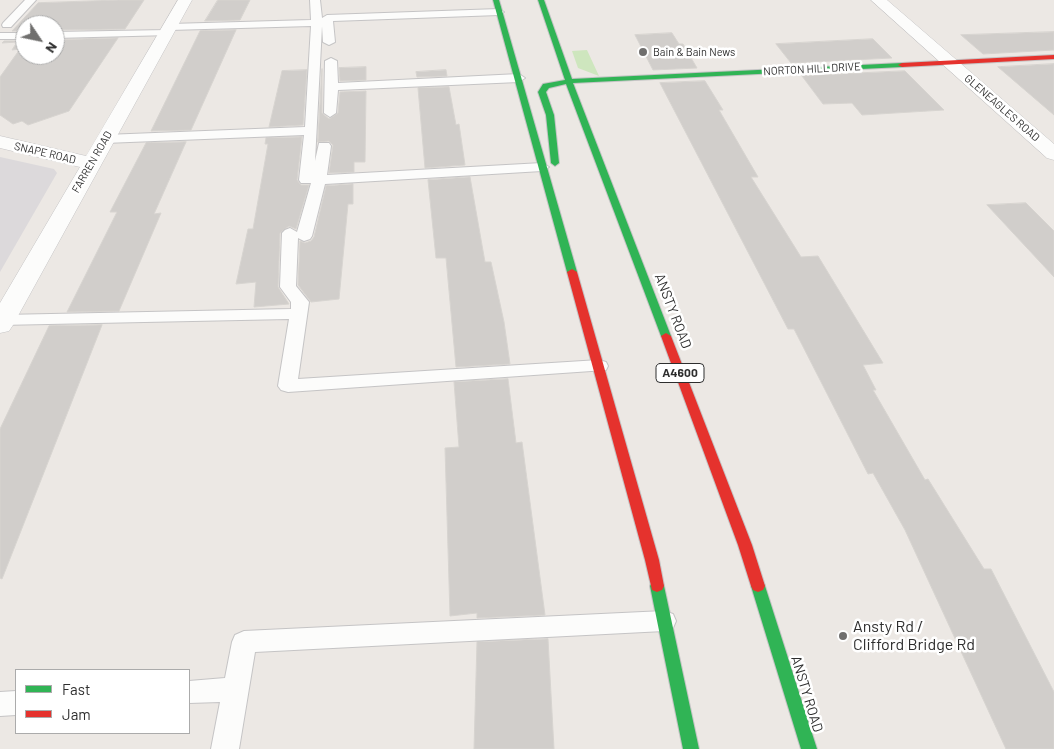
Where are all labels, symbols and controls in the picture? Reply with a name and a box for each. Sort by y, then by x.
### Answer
north arrow [15,15,65,65]
text: N [42,39,62,57]
place label: Bain & Bain News [653,45,735,59]
marker: Bain & Bain News [637,46,649,58]
street label: NORTON HILL DRIVE [763,60,861,78]
street label: GLENEAGLES ROAD [962,72,1042,144]
street label: FARREN ROAD [69,129,115,195]
street label: SNAPE ROAD [13,139,77,167]
street label: ANSTY ROAD [651,271,695,351]
road number: A4600 [656,363,704,382]
place label: Ansty Rd / Clifford Bridge Rd [853,617,975,655]
marker: Ansty Rd / Clifford Bridge Rd [837,630,849,642]
street label: ANSTY ROAD [787,654,827,734]
legend [15,669,190,734]
text: Fast [62,680,90,698]
text: Jam [62,705,91,723]

